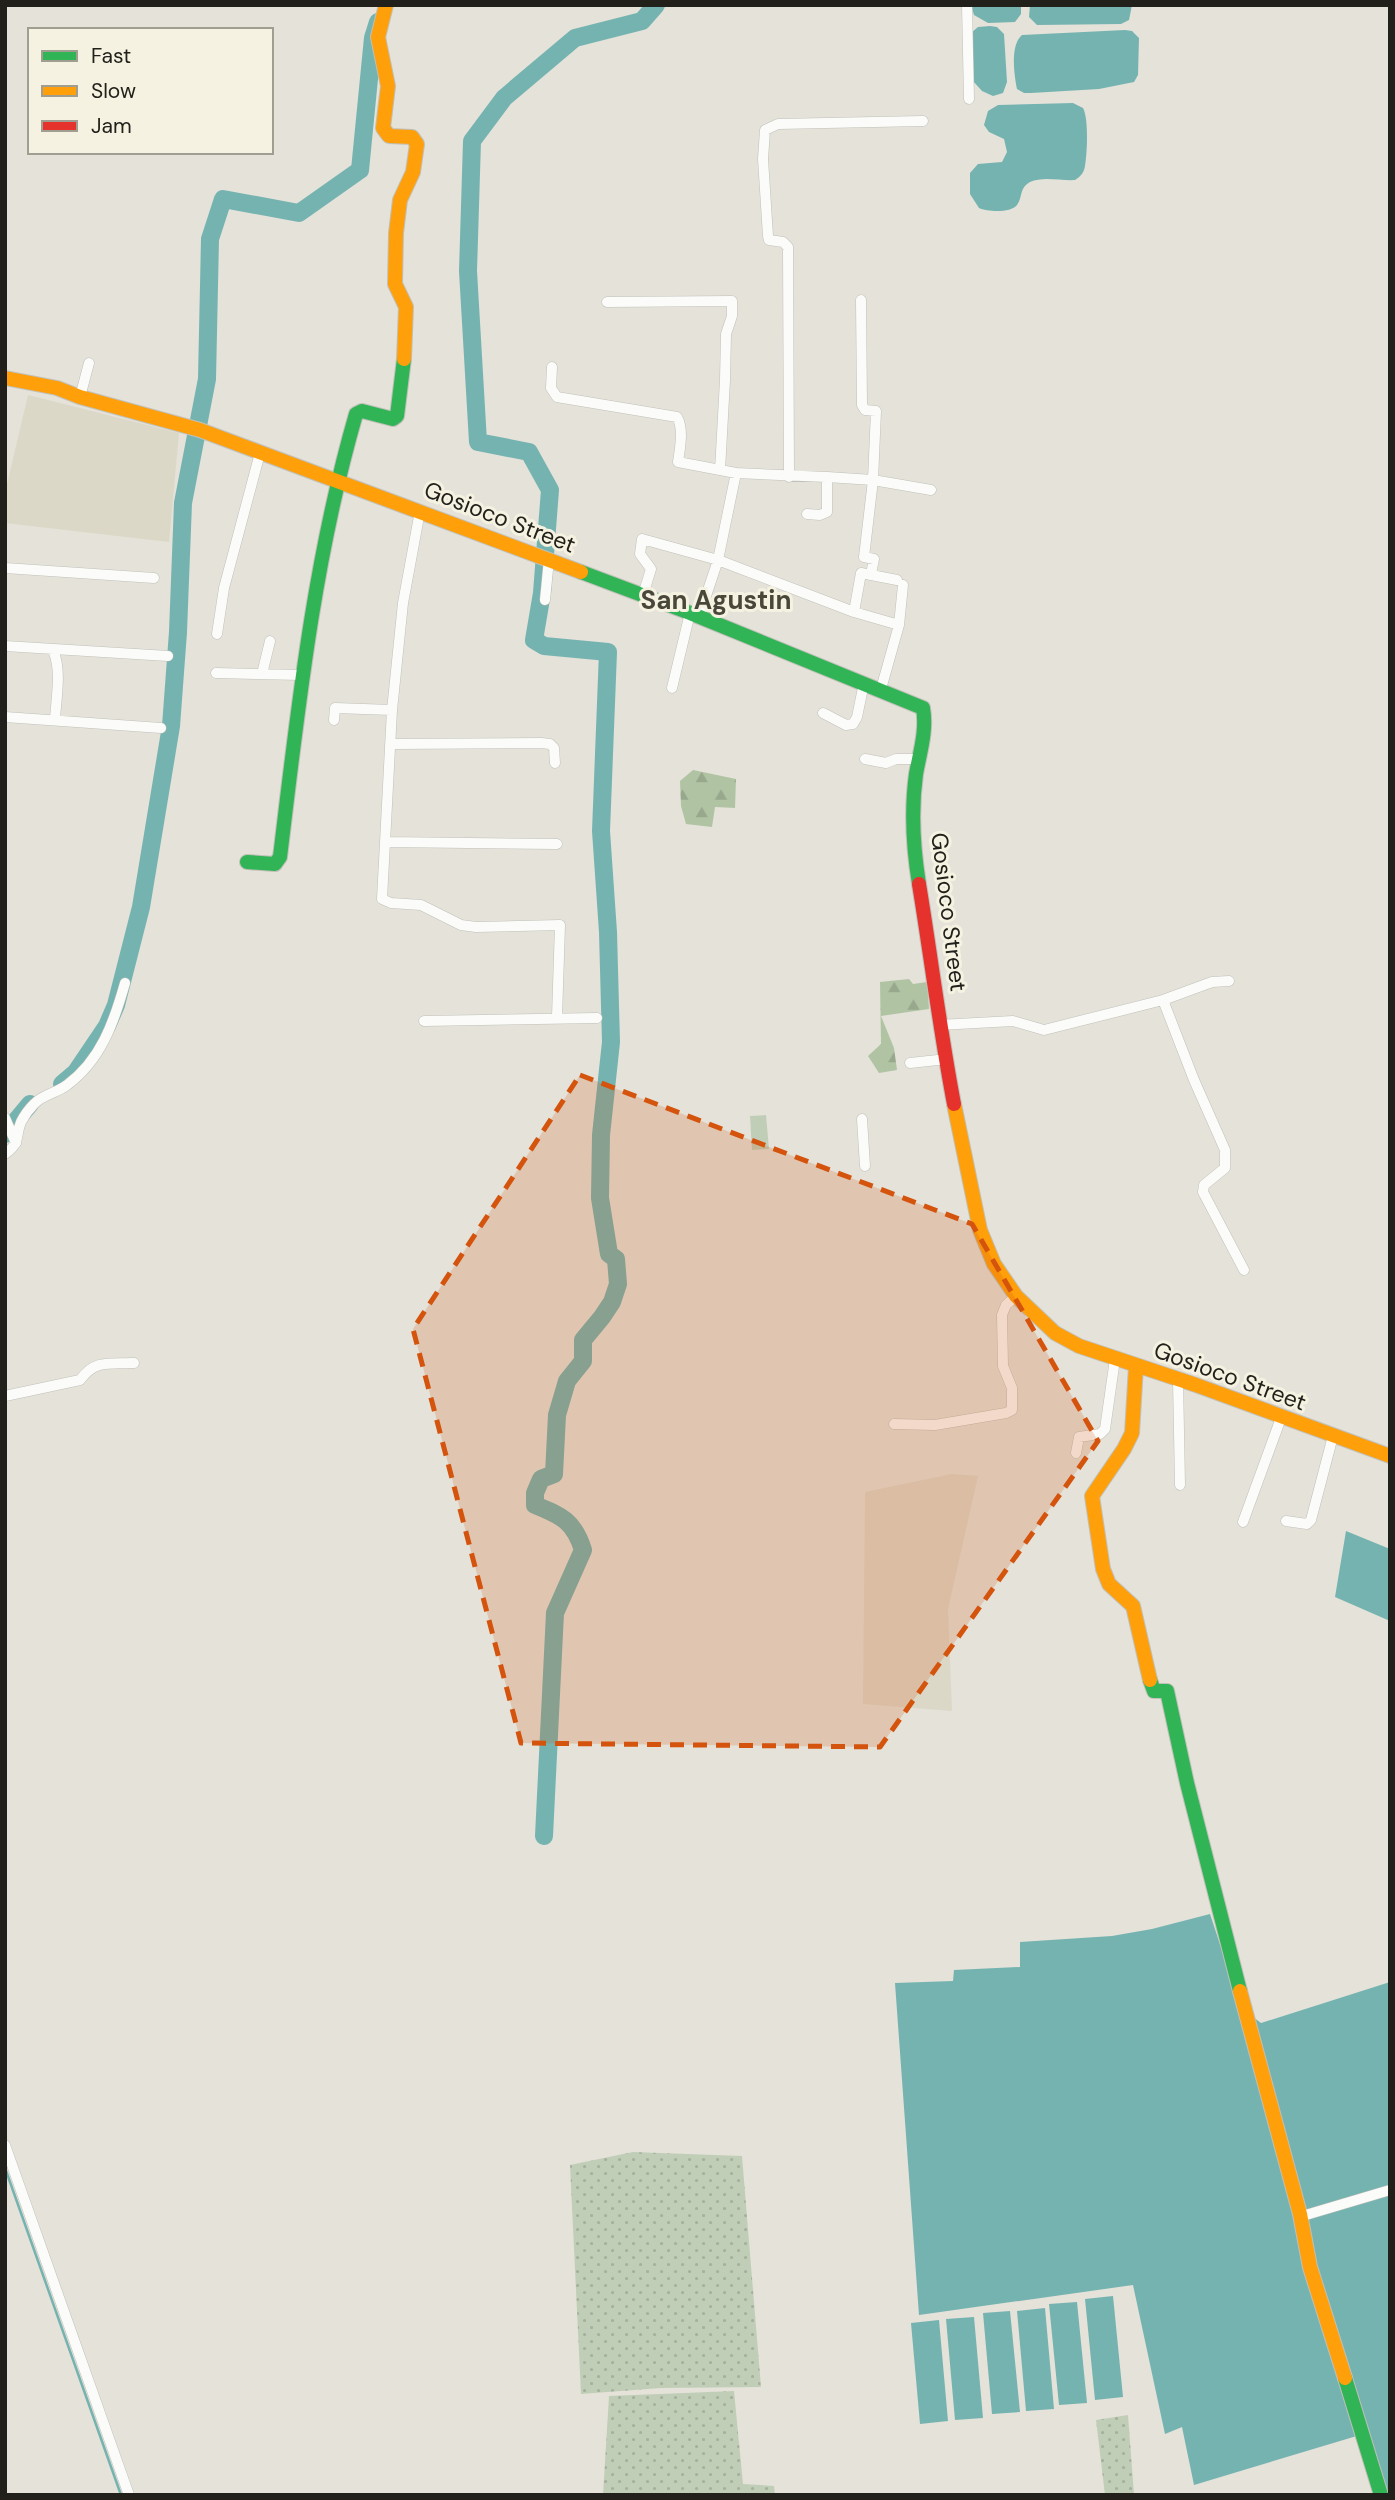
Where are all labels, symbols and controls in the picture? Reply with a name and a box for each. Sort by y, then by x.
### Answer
legend [28,28,273,154]
text: Fast [91,42,131,70]
text: Slow [91,77,136,105]
text: Jam [91,112,132,140]
street label: Gosioco Street [420,474,580,560]
district label: San Agustin [641,583,791,617]
street label: Gosioco Street [924,831,974,993]
street label: Gosioco Street [1150,1335,1310,1417]

